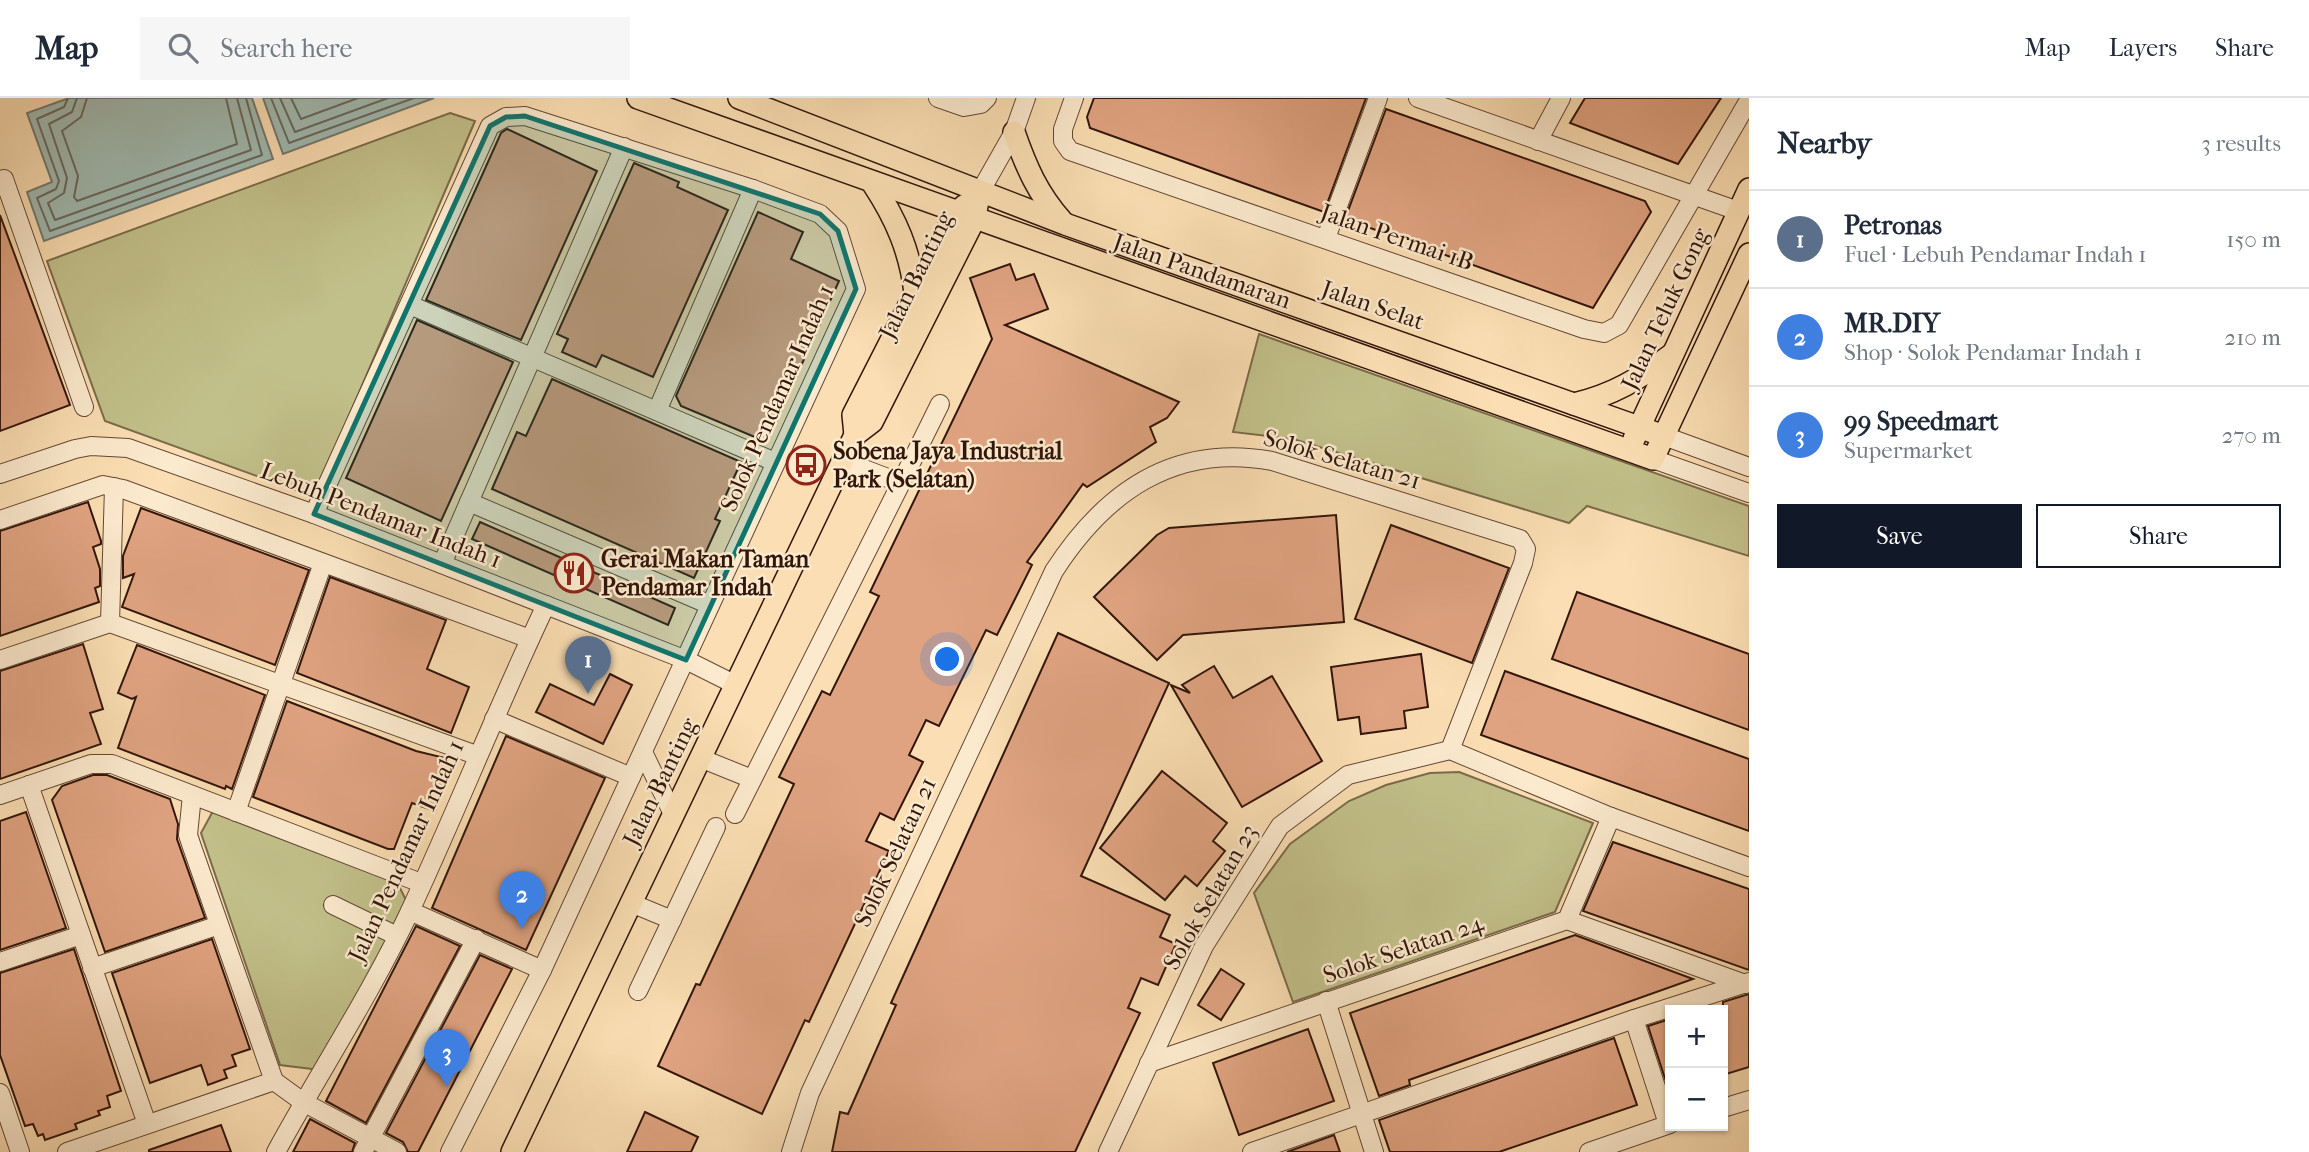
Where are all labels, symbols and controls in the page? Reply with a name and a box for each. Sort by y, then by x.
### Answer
search box [140,17,630,80]
text: Map [35,29,98,68]
icon: search [164,29,202,67]
text: Search here [220,33,352,64]
text: Map [2025,34,2071,62]
text: Layers [2109,34,2177,62]
text: Share [2215,34,2274,62]
text: Nearby [1777,126,1872,161]
text: 3 results [2201,130,2281,157]
street label: Jalan Permai 1B [1315,197,1477,276]
street label: Jalan Banting [872,205,960,346]
text: Petronas [1844,210,1942,241]
street label: Jalan Teluk Gong [1614,222,1715,396]
text: 1 [1796,226,1804,253]
text: 150 m [2226,226,2281,253]
street label: Jalan Pandamaran [1108,227,1295,315]
text: Fuel · Lebuh Pendamar Indah 1 [1844,241,2147,268]
street label: Jalan Selat [1316,274,1429,336]
street label: Solok Pendamar Indah 1 [714,280,840,516]
text: MR.DIY [1844,308,1940,339]
text: 2 [1794,324,1806,351]
text: 210 m [2224,324,2281,351]
text: Shop · Solok Pendamar Indah 1 [1844,339,2142,366]
text: 99 Speedmart [1844,406,1998,437]
text: 3 [1795,422,1805,449]
text: 270 m [2221,422,2281,449]
street label: Solok Selatan 21 [1260,423,1424,495]
place label: Sobena Jaya Industrial Park (Selatan) [833,437,1063,493]
text: Supermarket [1844,437,1973,464]
bus stop icon: Sobena Jaya Industrial Park (Selatan) [785,444,827,486]
street label: Lebuh Pendamar Indah 1 [257,456,505,574]
button: Save [1777,504,2022,568]
button: Share [2036,504,2281,568]
place label: Gerai Makan Taman Pendamar Indah [601,545,810,601]
restaurant icon: Gerai Makan Taman Pendamar Indah [553,552,595,594]
pin: 1 [565,636,611,694]
your location [930,642,964,676]
street label: Jalan Banting [616,712,704,853]
street label: Jalan Pendamar Indah 1 [342,736,470,968]
street label: Solok Selatan 21 [848,773,942,931]
street label: Solok Selatan 23 [1157,819,1263,975]
pin: 2 [499,871,545,929]
street label: Solok Selatan 24 [1319,908,1488,990]
map controls [1665,1005,1728,1131]
button: + [1665,1005,1728,1068]
pin: 3 [424,1029,470,1087]
button: − [1665,1068,1728,1131]

